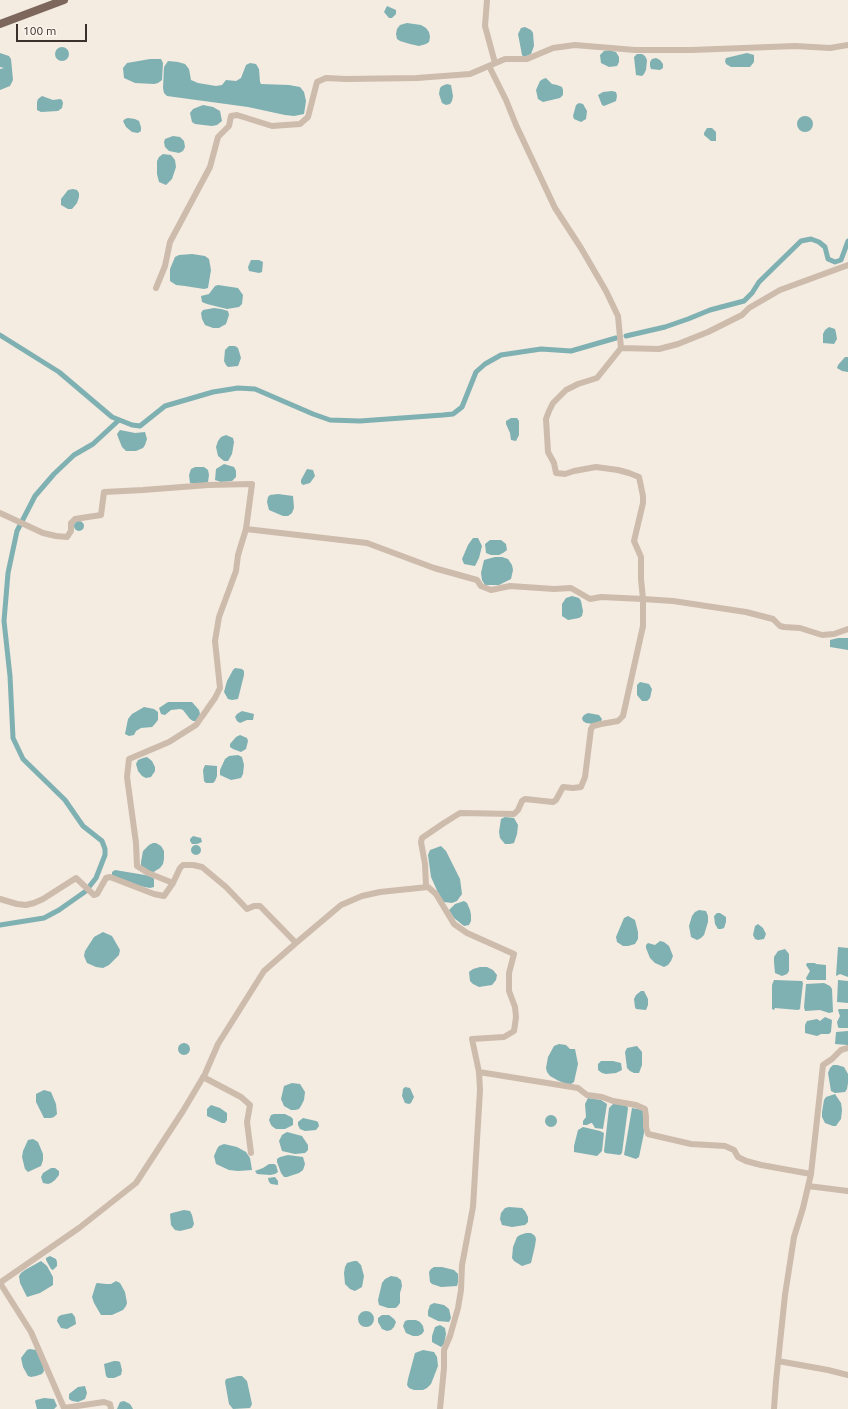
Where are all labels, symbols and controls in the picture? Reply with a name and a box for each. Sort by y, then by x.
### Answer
scale bar [18,16,89,42]
text: 100 m [23,24,56,37]

